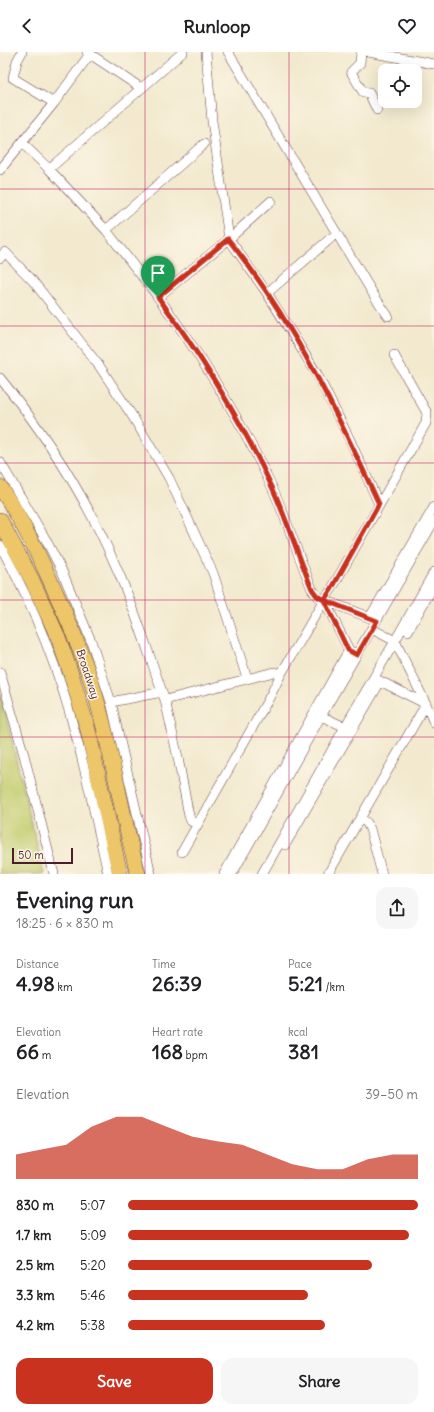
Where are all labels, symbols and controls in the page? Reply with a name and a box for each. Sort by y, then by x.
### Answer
icon: back [16,15,38,37]
text: Runloop [184,15,250,38]
icon: heart [396,15,418,37]
map controls [378,64,422,108]
button: locate [378,64,422,108]
pin [141,256,175,297]
icon: arrive [147,262,169,284]
street label: Broadway [73,647,103,701]
scale bar [12,846,73,865]
text: 50 m [18,848,44,862]
text: Evening run [16,886,134,914]
button: share [376,887,418,929]
text: 18:25 · 6 × 830 m [16,915,113,932]
text: Distance [16,957,59,971]
text: Time [152,957,176,971]
text: Pace [288,957,312,971]
text: 4.98 [16,971,55,996]
text: 26:39 [152,971,202,996]
text: 5:21 [288,971,323,996]
text: km [55,980,73,994]
text: /km [323,980,345,994]
text: Elevation [16,1025,61,1039]
text: Heart rate [152,1025,203,1039]
text: kcal [288,1025,308,1039]
text: 66 [16,1039,39,1064]
text: 168 [152,1039,183,1064]
text: 381 [288,1039,319,1064]
text: m [39,1048,51,1062]
text: bpm [183,1048,208,1062]
text: Elevation [16,1086,69,1103]
text: 39–50 m [365,1086,418,1103]
text: 830 m [16,1197,54,1214]
text: 5:07 [80,1197,105,1214]
text: 1.7 km [16,1227,51,1244]
text: 5:09 [80,1227,106,1244]
text: 2.5 km [16,1257,54,1274]
text: 5:20 [80,1257,106,1274]
text: 3.3 km [16,1287,55,1304]
text: 5:46 [80,1287,105,1304]
text: 4.2 km [16,1317,54,1334]
text: 5:38 [80,1317,105,1334]
button: Save [16,1358,213,1404]
button: Share [221,1358,418,1404]

